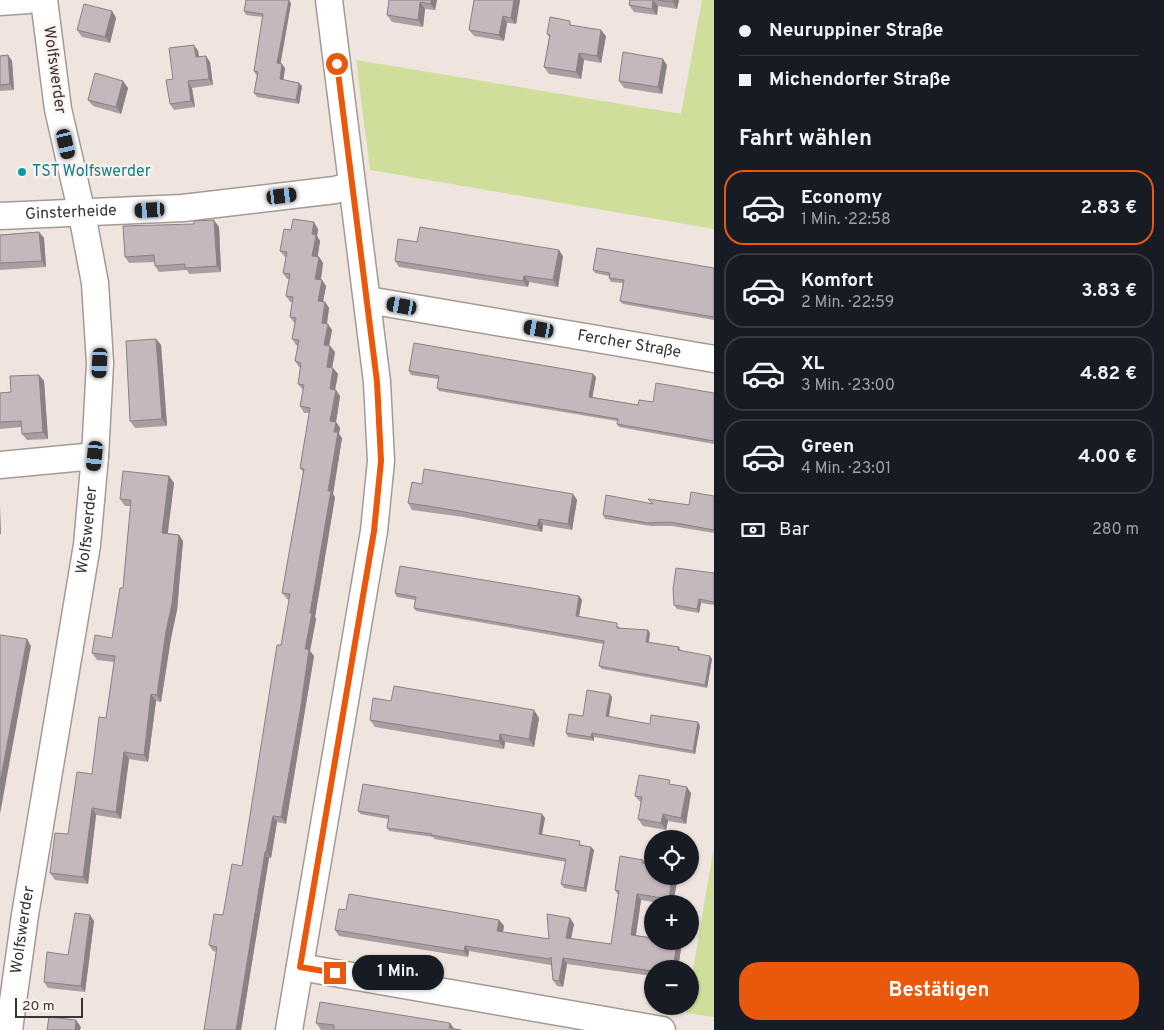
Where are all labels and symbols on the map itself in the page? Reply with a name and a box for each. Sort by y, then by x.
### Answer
street label: Wolfswerder [38,25,70,115]
route start [326,53,348,75]
car [55,128,76,160]
place label: TST Wolfswerder [32,162,151,182]
marker: TST Wolfswerder [16,166,28,178]
car [266,187,297,205]
street label: Ginsterheide [25,201,117,225]
car [134,202,165,218]
car [385,296,418,316]
car [522,319,555,339]
street label: Fercher Straße [576,326,683,363]
car [91,348,108,378]
car [85,440,104,472]
street label: Wolfswerder [72,485,102,576]
street label: Wolfswerder [7,885,40,975]
callout: 1 Min. [352,956,445,990]
route end [324,962,346,984]
scale bar [15,995,82,1018]

